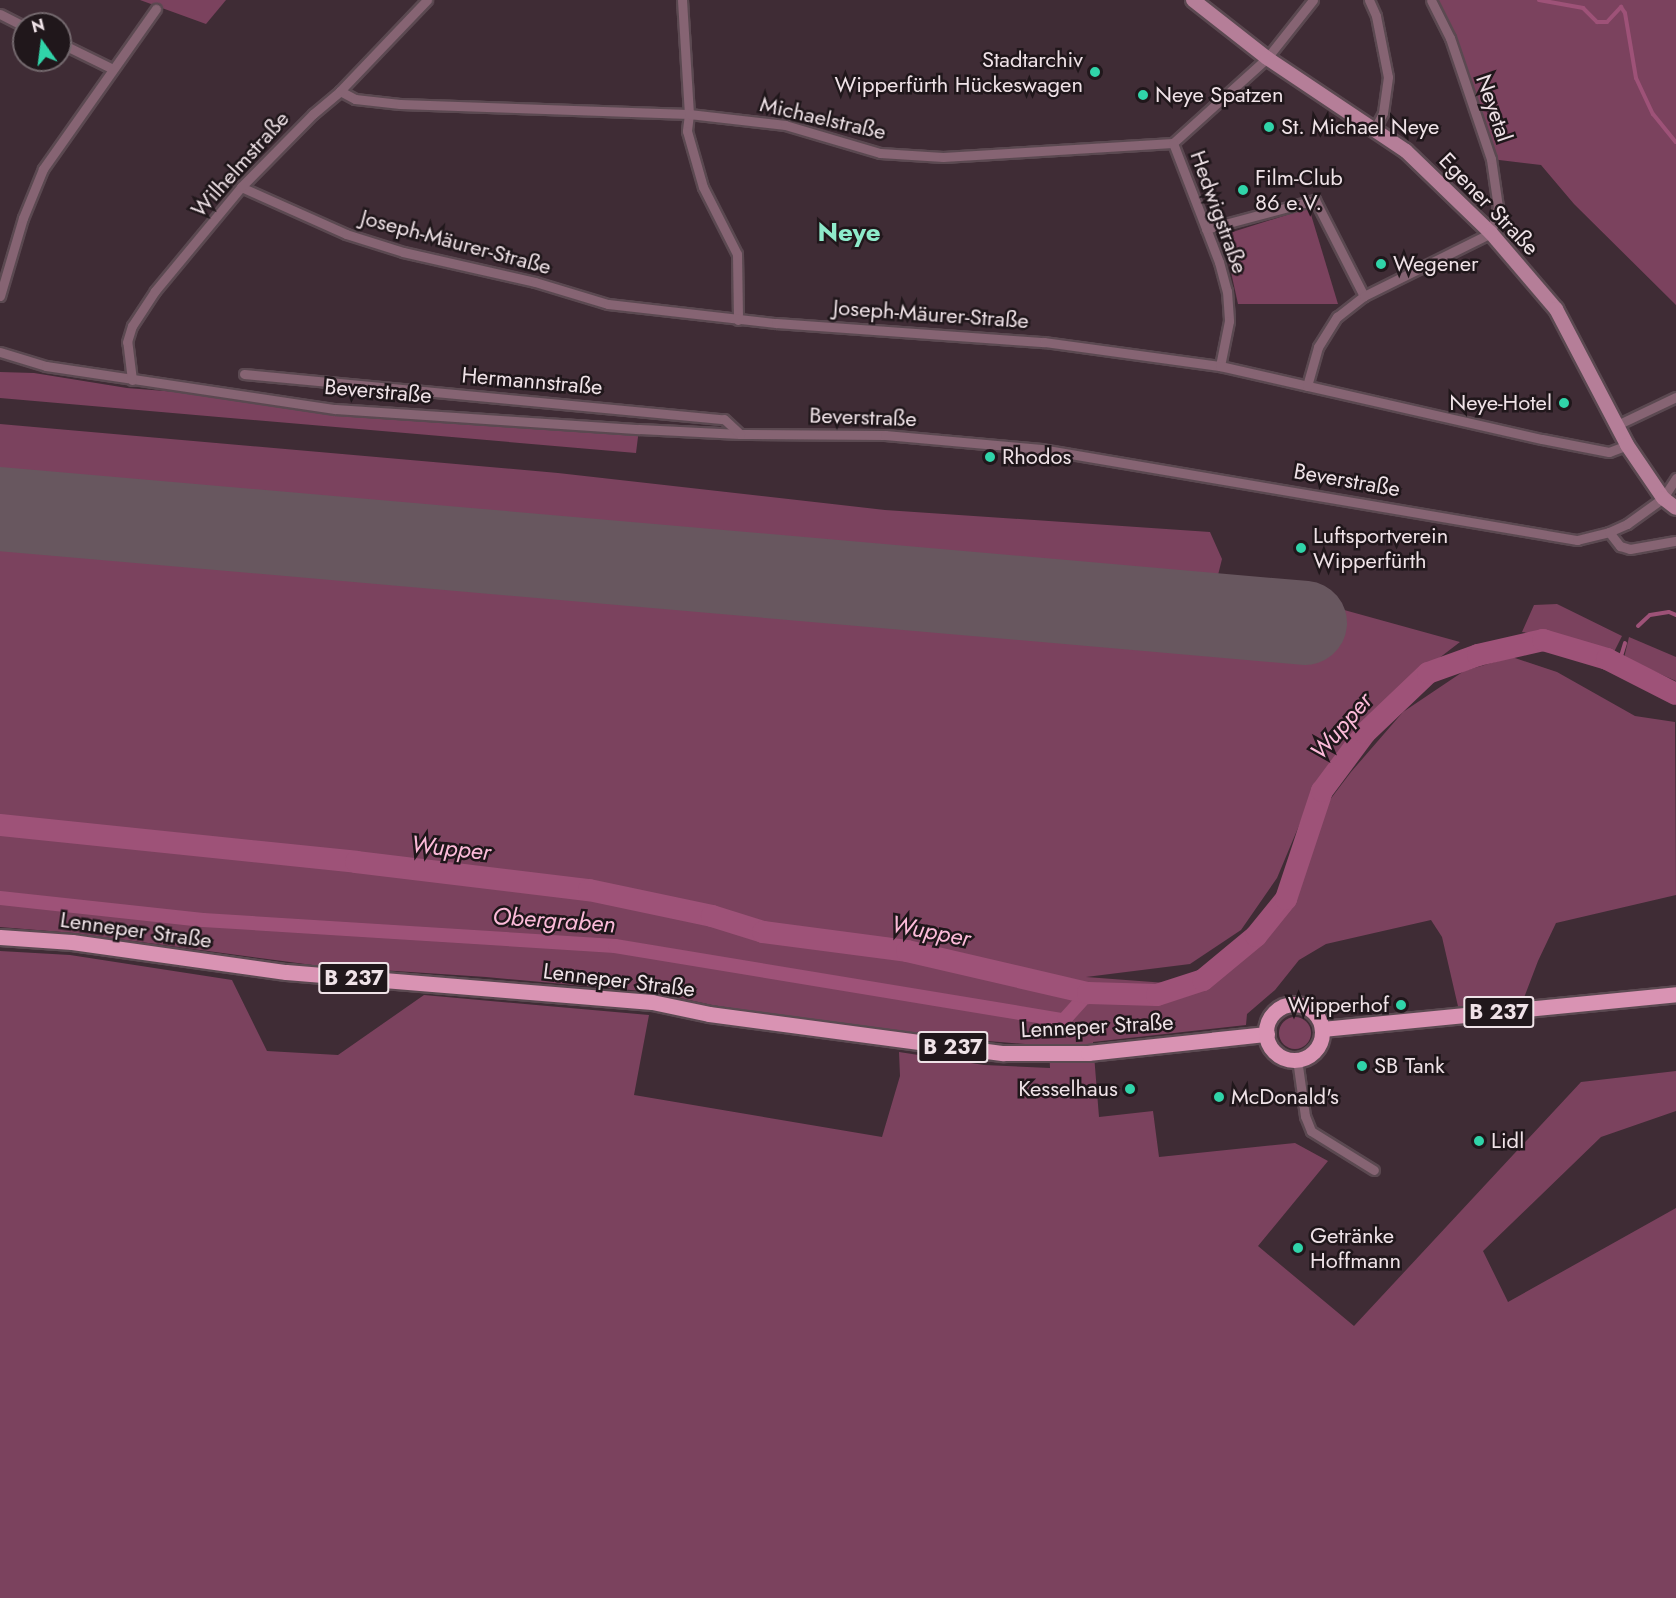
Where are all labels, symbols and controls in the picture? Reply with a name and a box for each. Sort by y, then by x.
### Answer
north arrow [12,12,72,72]
text: N [29,13,47,39]
place label: Stadtarchiv Wipperfürth Hückeswagen [835,46,1083,98]
marker: Stadtarchiv Wipperfürth Hückeswagen [1088,65,1102,79]
street label: Neyetal [1470,71,1518,145]
place label: Neye Spatzen [1155,82,1283,108]
marker: Neye Spatzen [1136,88,1150,102]
street label: Michaelstraße [757,91,889,145]
street label: Wilhelmstraße [185,105,295,223]
place label: St. Michael Neye [1281,114,1439,140]
marker: St. Michael Neye [1262,120,1276,134]
street label: Hedwigstraße [1185,147,1253,277]
street label: Egener Straße [1434,147,1544,261]
place label: Film-Club 86 e.V. [1255,164,1343,216]
marker: Film-Club 86 e.V. [1236,183,1250,197]
street label: Joseph-Mäurer-Straße [358,204,554,280]
district label: Neye [817,217,881,249]
place label: Wegener [1393,251,1479,277]
marker: Wegener [1374,257,1388,271]
street label: Joseph-Mäurer-Straße [832,294,1030,334]
street label: Hermannstraße [460,362,604,400]
street label: Beverstraße [323,373,433,409]
place label: Neye-Hotel [1449,390,1552,416]
marker: Neye-Hotel [1557,396,1571,410]
street label: Beverstraße [809,402,917,432]
place label: Rhodos [1002,444,1071,470]
marker: Rhodos [983,450,997,464]
street label: Beverstraße [1292,458,1402,502]
place label: Luftsportverein Wipperfürth [1313,522,1448,574]
marker: Luftsportverein Wipperfürth [1294,541,1308,555]
water label: Wupper [1304,686,1378,766]
water label: Wupper [410,829,492,867]
water label: Obergraben [491,901,617,939]
street label: Lenneper Straße [58,906,214,954]
water label: Wupper [889,909,973,953]
street label: Lenneper Straße [542,958,696,1002]
road number: B 237 [318,960,390,996]
place label: Wipperhof [1288,992,1389,1018]
road number: B 237 [1463,994,1535,1030]
marker: Wipperhof [1394,998,1408,1012]
street label: Lenneper Straße [1020,1009,1174,1043]
road number: B 237 [917,1029,989,1065]
place label: SB Tank [1374,1053,1445,1079]
marker: SB Tank [1355,1059,1369,1073]
place label: Kesselhaus [1018,1076,1118,1102]
marker: Kesselhaus [1123,1082,1137,1096]
place label: McDonald's [1231,1084,1339,1110]
marker: McDonald's [1212,1090,1226,1104]
place label: Lidl [1491,1128,1524,1154]
marker: Lidl [1472,1134,1486,1148]
place label: Getränke Hoffmann [1310,1222,1401,1274]
marker: Getränke Hoffmann [1291,1241,1305,1255]

